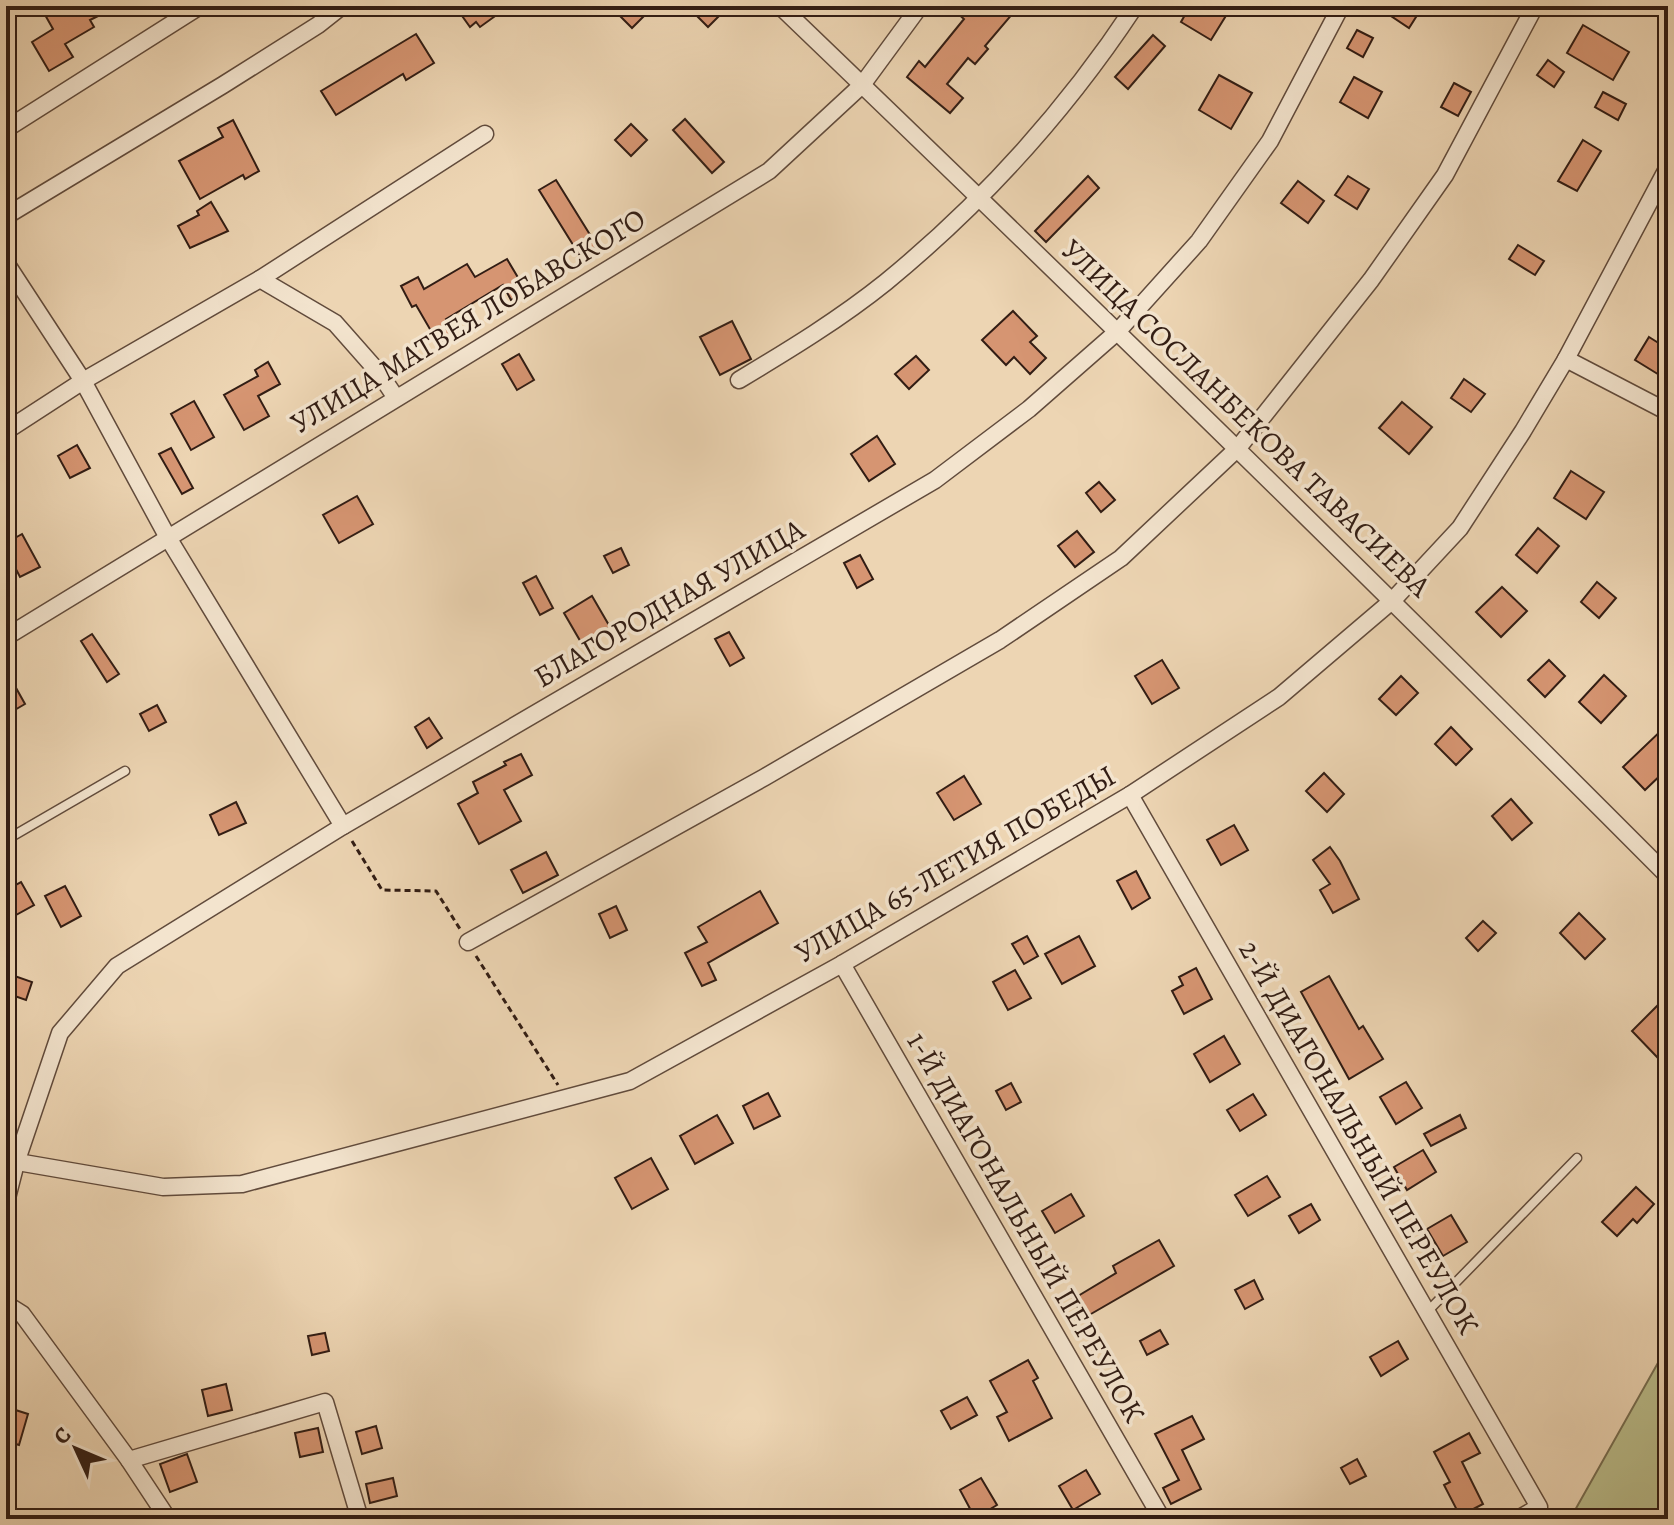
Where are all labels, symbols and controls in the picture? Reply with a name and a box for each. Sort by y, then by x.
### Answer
street label: УЛИЦА МАТВЕЯ ЛОБАВСКОГО [283,199,653,443]
street label: УЛИЦА СОСЛАНБЕКОВА ТАВАСИЕВА [1052,230,1440,606]
street label: БЛАГОРОДНАЯ УЛИЦА [526,509,812,697]
street label: УЛИЦА 65-ЛЕТИЯ ПОБЕДЫ [787,756,1123,972]
street label: 2-Й ДИАГОНАЛЬНЫЙ ПЕРЕУЛОК [1230,933,1488,1341]
street label: 1-Й ДИАГОНАЛЬНЫЙ ПЕРЕУЛОК [898,1024,1154,1430]
north arrow [36,1409,116,1489]
text: С [47,1421,78,1451]

